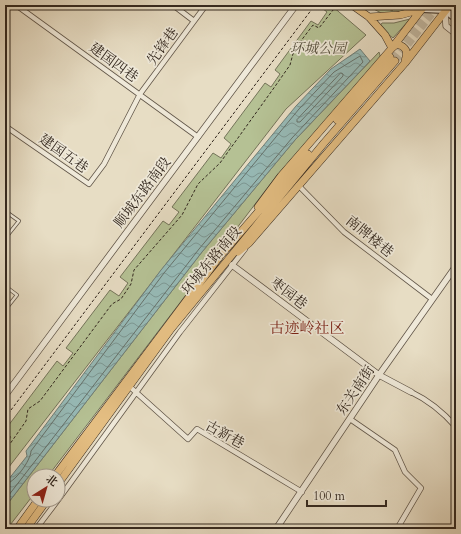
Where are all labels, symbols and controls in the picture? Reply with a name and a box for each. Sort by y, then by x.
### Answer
street label: 先锋巷 [142,24,182,69]
street label: 建国四巷 [85,38,142,87]
park label: 环城公园 [290,39,348,58]
street label: 建国五巷 [35,130,92,177]
street label: 顺城东路南段 [110,153,175,232]
street label: 南牌楼巷 [342,211,397,261]
street label: 环城东路南段 [177,222,246,299]
street label: 枣园巷 [266,273,311,314]
district label: 古迹岭社区 [269,318,345,338]
street label: 东关南街 [332,362,379,419]
street label: 古新巷 [202,416,248,453]
north arrow [26,468,66,508]
text: 北 [43,471,61,490]
scale bar [307,482,386,508]
text: 100 m [313,488,346,504]

